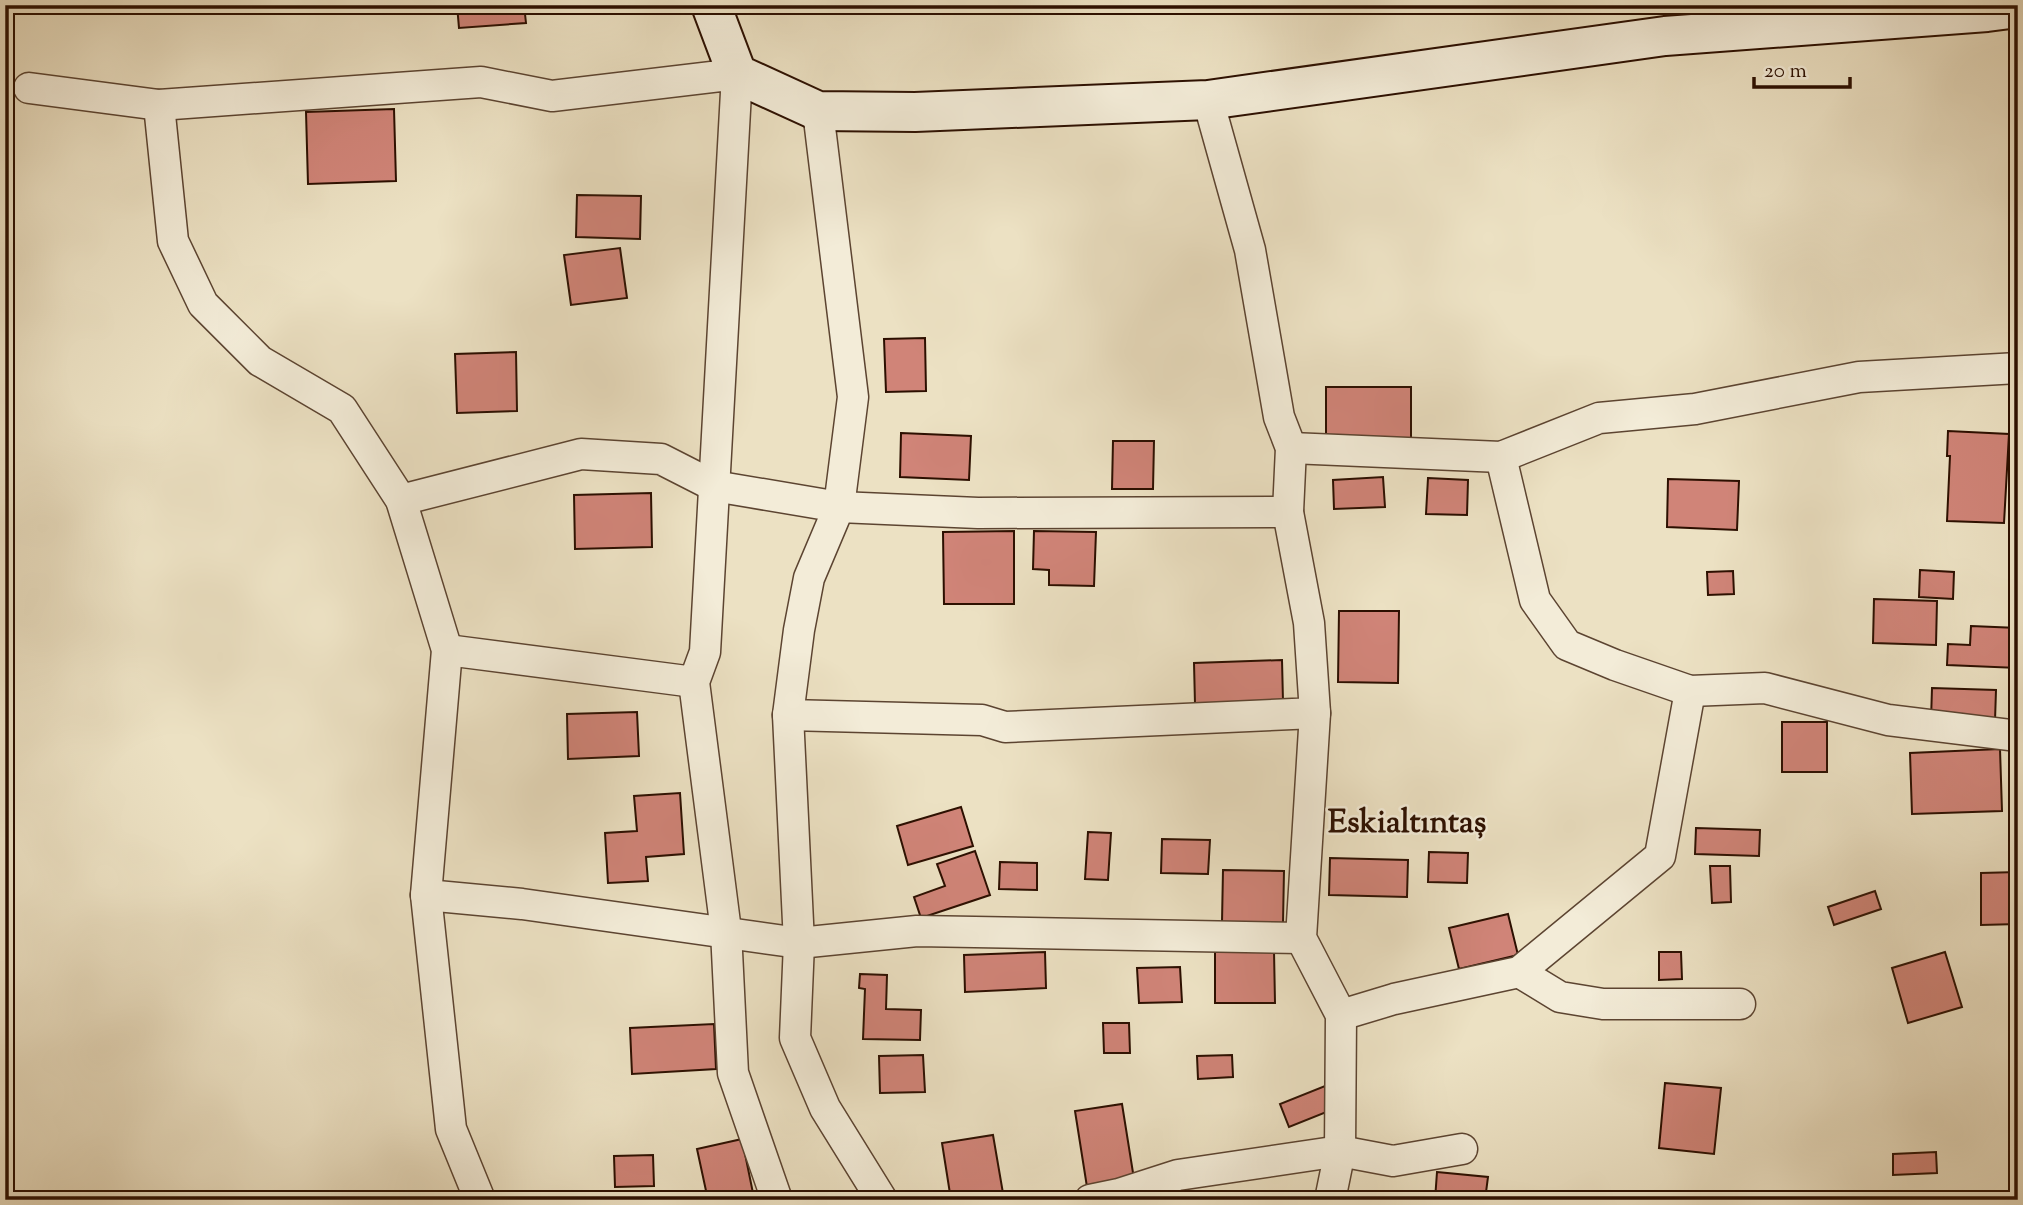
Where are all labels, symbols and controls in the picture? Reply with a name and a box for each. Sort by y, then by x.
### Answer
scale bar [1754,46,1850,90]
text: 20 m [1764,57,1807,87]
district label: Eskialtıntaş [1328,801,1486,847]

